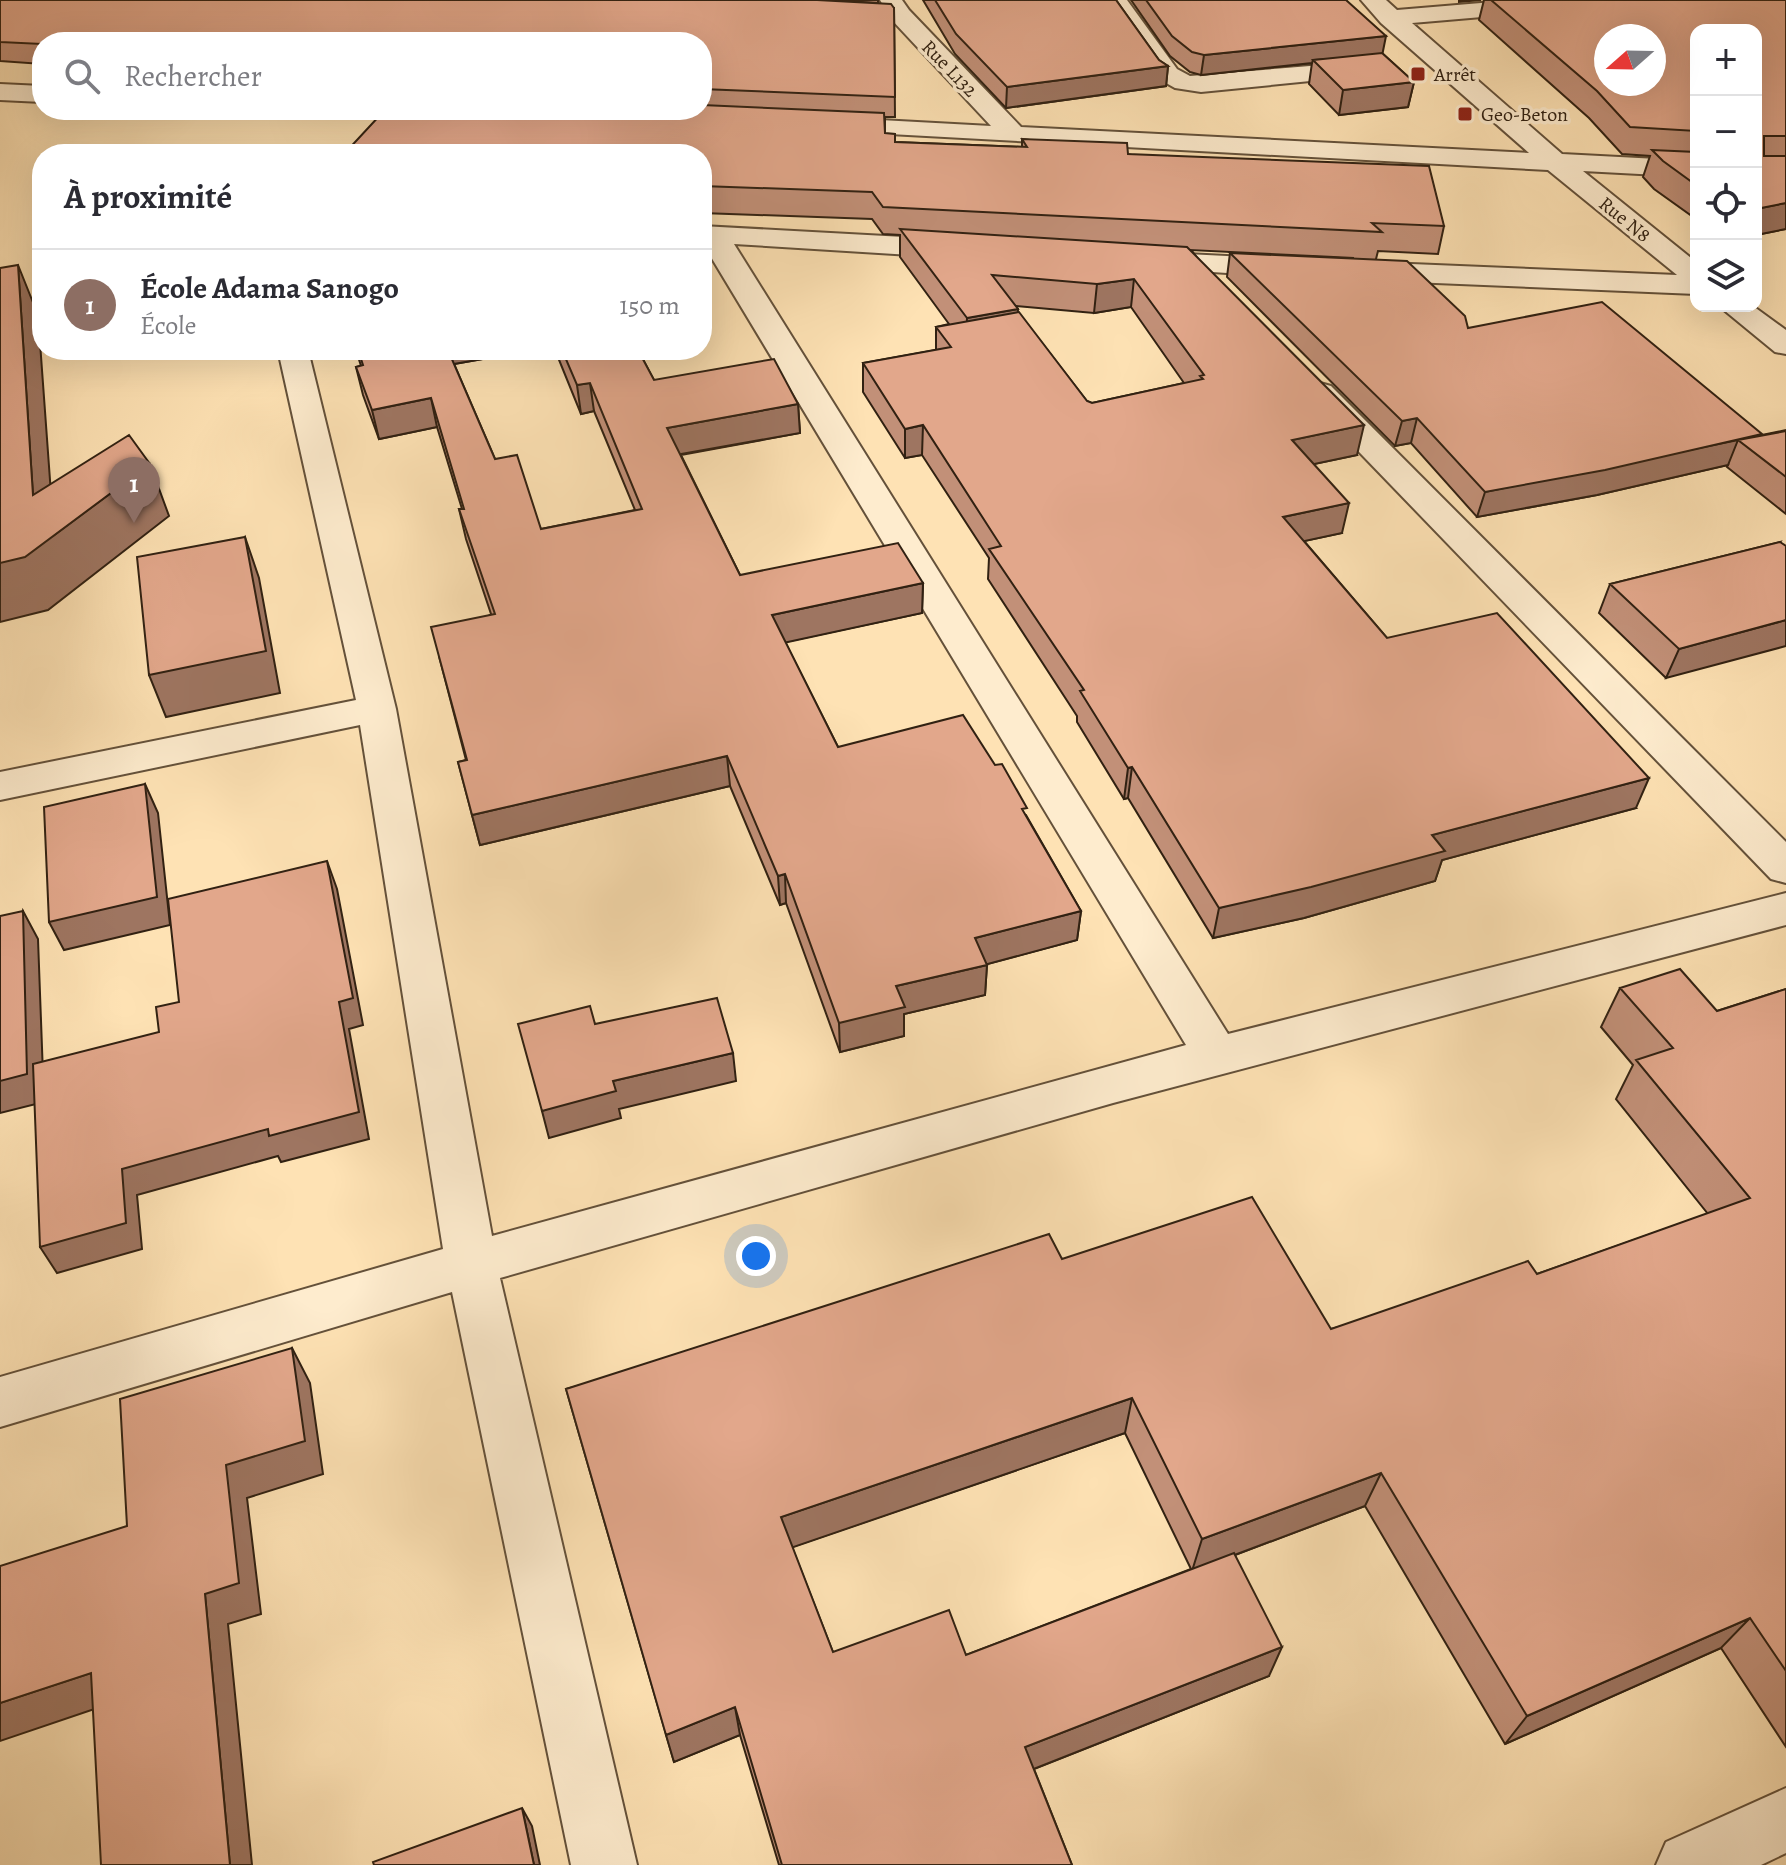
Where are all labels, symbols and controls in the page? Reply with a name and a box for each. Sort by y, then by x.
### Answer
north arrow [1594,24,1666,96]
map controls [1690,24,1762,312]
button: + [1690,24,1762,96]
search box [32,32,712,120]
street label: Rue L132 [916,34,984,103]
icon: search [60,54,104,98]
text: Rechercher [124,56,262,96]
place label: Arrêt [1433,61,1476,88]
marker: Arrêt [1409,65,1427,83]
button: − [1690,96,1762,168]
place label: Geo-Beton [1481,101,1568,128]
marker: Geo-Beton [1456,105,1474,123]
button: locate [1690,168,1762,240]
text: À proximité [64,173,232,220]
street label: Rue N8 [1593,190,1656,249]
button: layers [1690,240,1762,312]
text: École Adama Sanogo [140,268,399,308]
text: 1 [85,288,95,323]
text: 150 m [619,288,680,323]
text: École [140,308,196,343]
pin: 1 [108,457,160,523]
your location [736,1236,776,1276]

